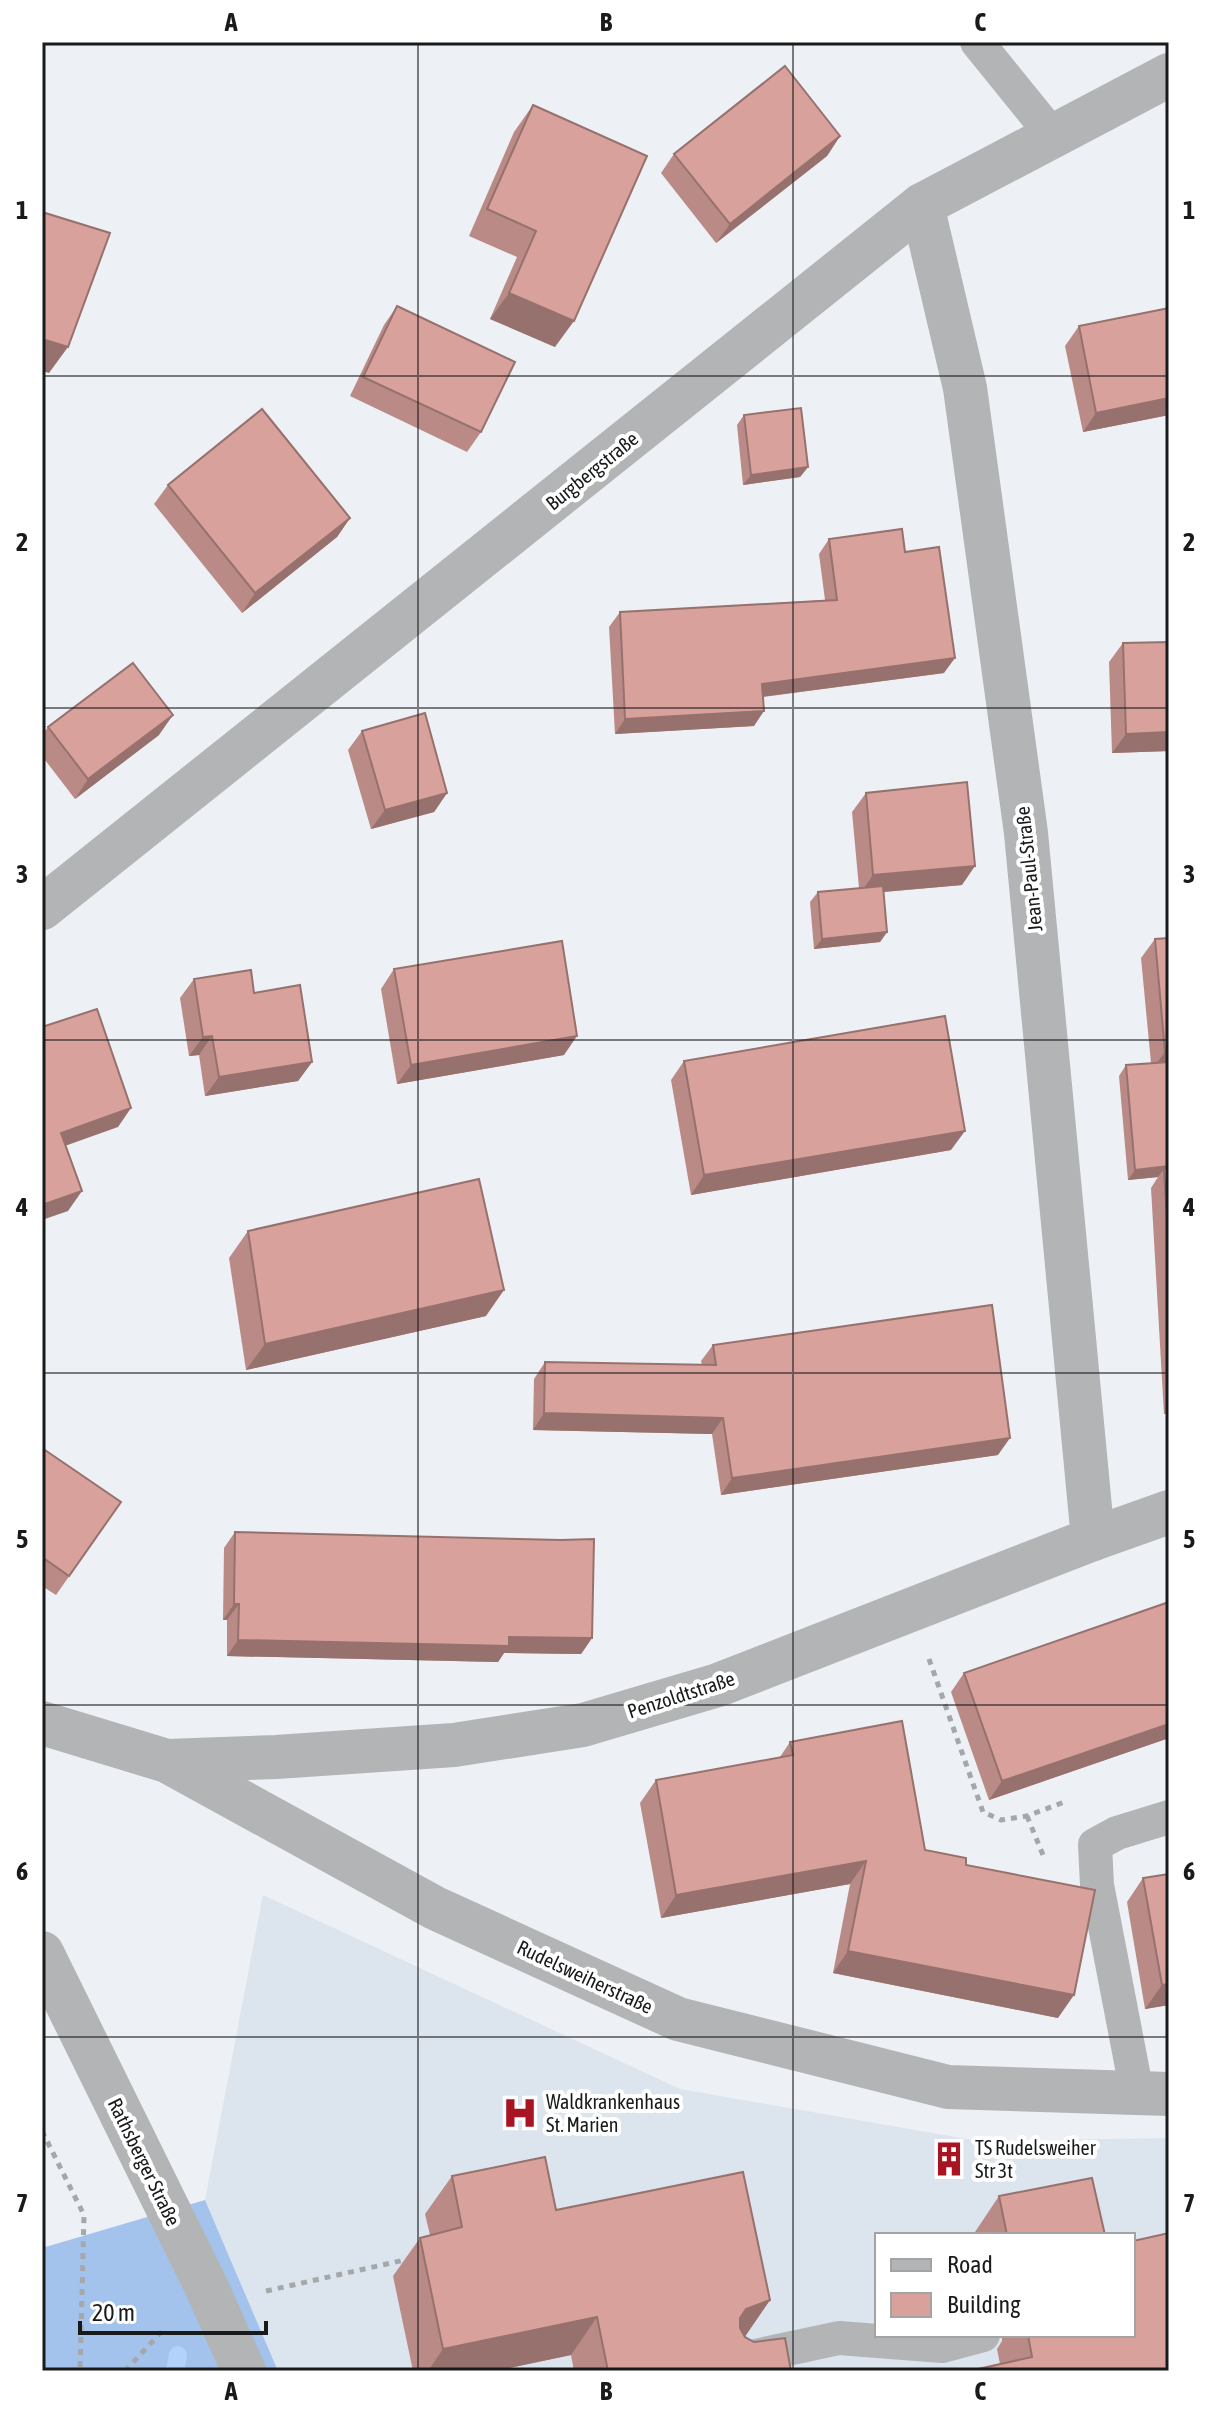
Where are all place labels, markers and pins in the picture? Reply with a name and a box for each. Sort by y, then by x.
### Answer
place label: Waldkrankenhaus St. Marien [546,2090,680,2136]
hospital icon: Waldkrankenhaus St. Marien [501,2094,539,2132]
place label: TS Rudelsweiher Str 3t [975,2136,1097,2182]
building icon: TS Rudelsweiher Str 3t [930,2140,968,2178]

